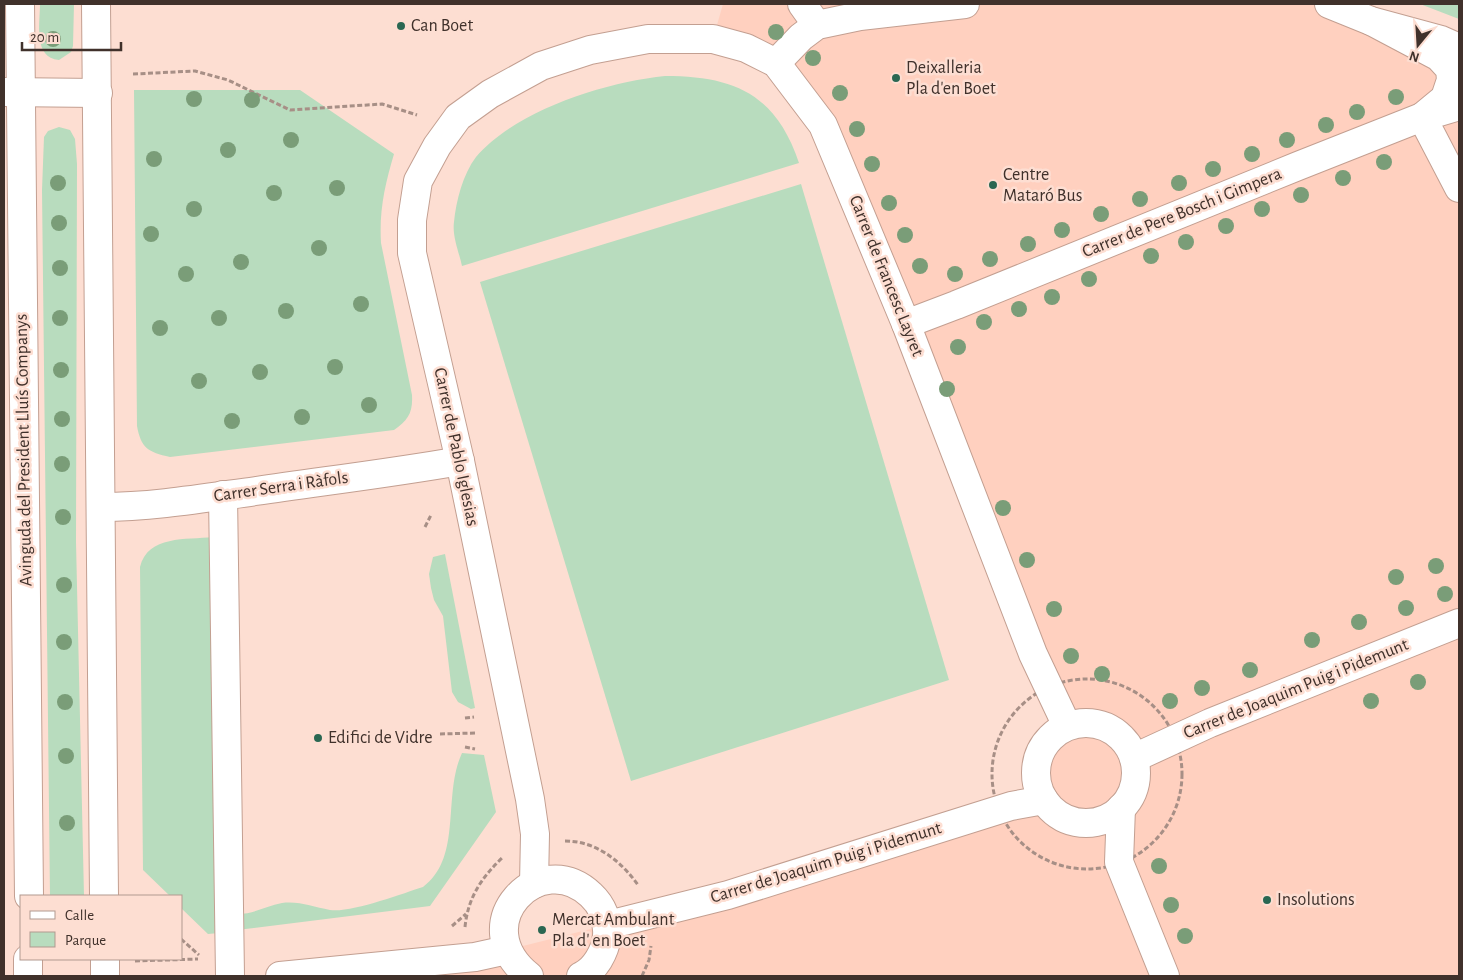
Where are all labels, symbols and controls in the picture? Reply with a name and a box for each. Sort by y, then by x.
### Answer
place label: Can Boet [411,17,473,35]
scale bar [22,20,121,52]
marker: Can Boet [395,20,407,32]
north arrow [1393,20,1443,70]
text: 20 m [30,30,59,45]
text: N [1407,48,1421,65]
place label: Deixalleria Pla d'en Boet [906,59,996,98]
marker: Deixalleria Pla d'en Boet [890,72,902,84]
street label: Carrer de Pere Bosch i Gimpera [1080,165,1284,261]
place label: Centre Mataró Bus [1003,166,1082,205]
marker: Centre Mataró Bus [987,179,999,191]
street label: Carrer de Francesc Layret [845,193,927,359]
street label: Avinguda del President Lluís Companys [13,314,35,586]
street label: Carrer de Pablo Iglesias [430,366,482,528]
street label: Carrer Serra i Ràfols [213,469,349,505]
street label: Carrer de Joaquim Puig i Pidemunt [1181,635,1411,742]
place label: Edifici de Vidre [328,729,433,747]
marker: Edifici de Vidre [312,732,324,744]
street label: Carrer de Joaquim Puig i Pidemunt [708,819,944,907]
place label: Insolutions [1277,891,1355,909]
marker: Insolutions [1261,894,1273,906]
legend [20,895,182,960]
text: Calle [65,908,94,923]
place label: Mercat Ambulant Pla d' en Boet [552,911,675,950]
marker: Mercat Ambulant Pla d' en Boet [536,924,548,936]
text: Parque [65,933,106,948]

